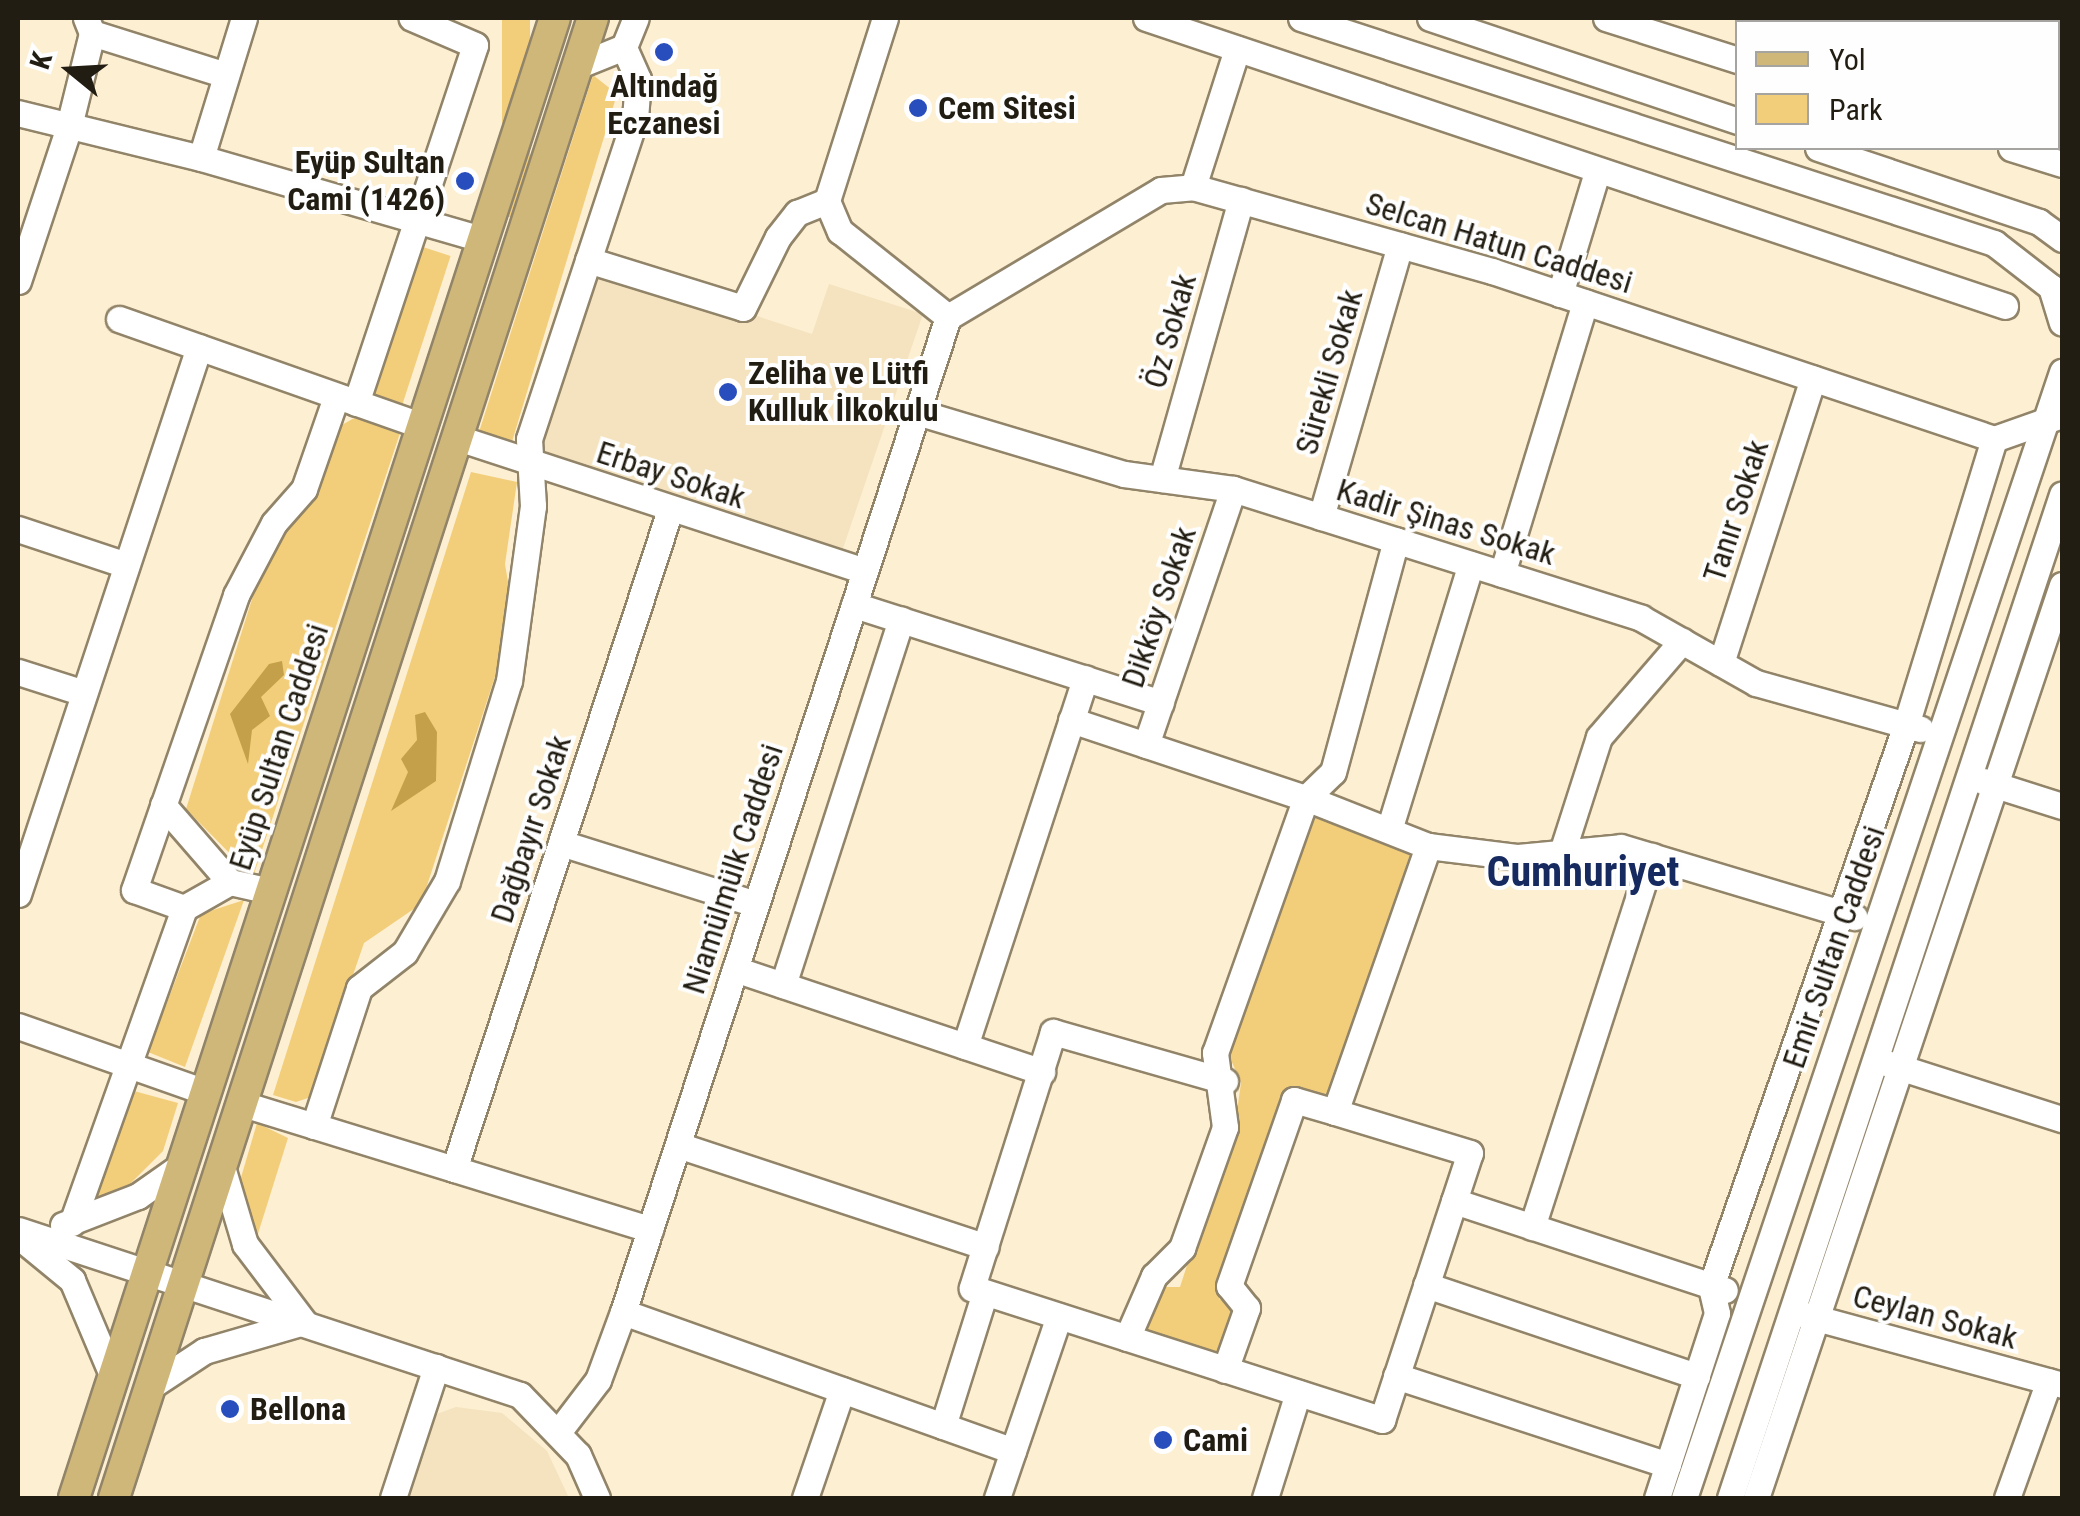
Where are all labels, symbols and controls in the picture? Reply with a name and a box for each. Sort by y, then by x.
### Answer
north arrow [20,20,120,120]
legend [1735,20,2060,150]
marker: Altındağ Eczanesi [653,41,675,63]
text: Yol [1829,42,1866,77]
text: K [23,48,59,73]
place label: Altındağ Eczanesi [607,68,721,143]
place label: Cem Sitesi [938,89,1076,127]
text: Park [1829,92,1883,127]
marker: Cem Sitesi [907,97,929,119]
place label: Eyüp Sultan Cami (1426) [287,144,445,219]
marker: Eyüp Sultan Cami (1426) [454,170,476,192]
street label: Selcan Hatun Caddesi [1361,184,1637,302]
street label: Öz Sokak [1135,269,1205,393]
street label: Sürekli Sokak [1287,285,1371,459]
place label: Zeliha ve Lütfi Kulluk İlkokulu [748,355,938,430]
marker: Zeliha ve Lütfi Kulluk İlkokulu [717,381,739,403]
street label: Erbay Sokak [592,433,750,517]
street label: Tanır Sokak [1695,435,1777,587]
street label: Kadir Şinas Sokak [1332,471,1560,573]
street label: Dikköy Sokak [1114,521,1204,693]
street label: Eyüp Sultan Caddesi [221,619,337,875]
street label: Dağbayır Sokak [483,730,579,928]
street label: Niamülmülk Caddesi [675,739,791,999]
street label: Emir Sultan Caddesi [1775,821,1893,1073]
district label: Cumhuriyet [1487,847,1679,897]
street label: Ceylan Sokak [1849,1277,2021,1357]
place label: Bellona [250,1390,346,1428]
marker: Bellona [219,1398,241,1420]
place label: Cami [1183,1421,1248,1459]
marker: Cami [1152,1429,1174,1451]

